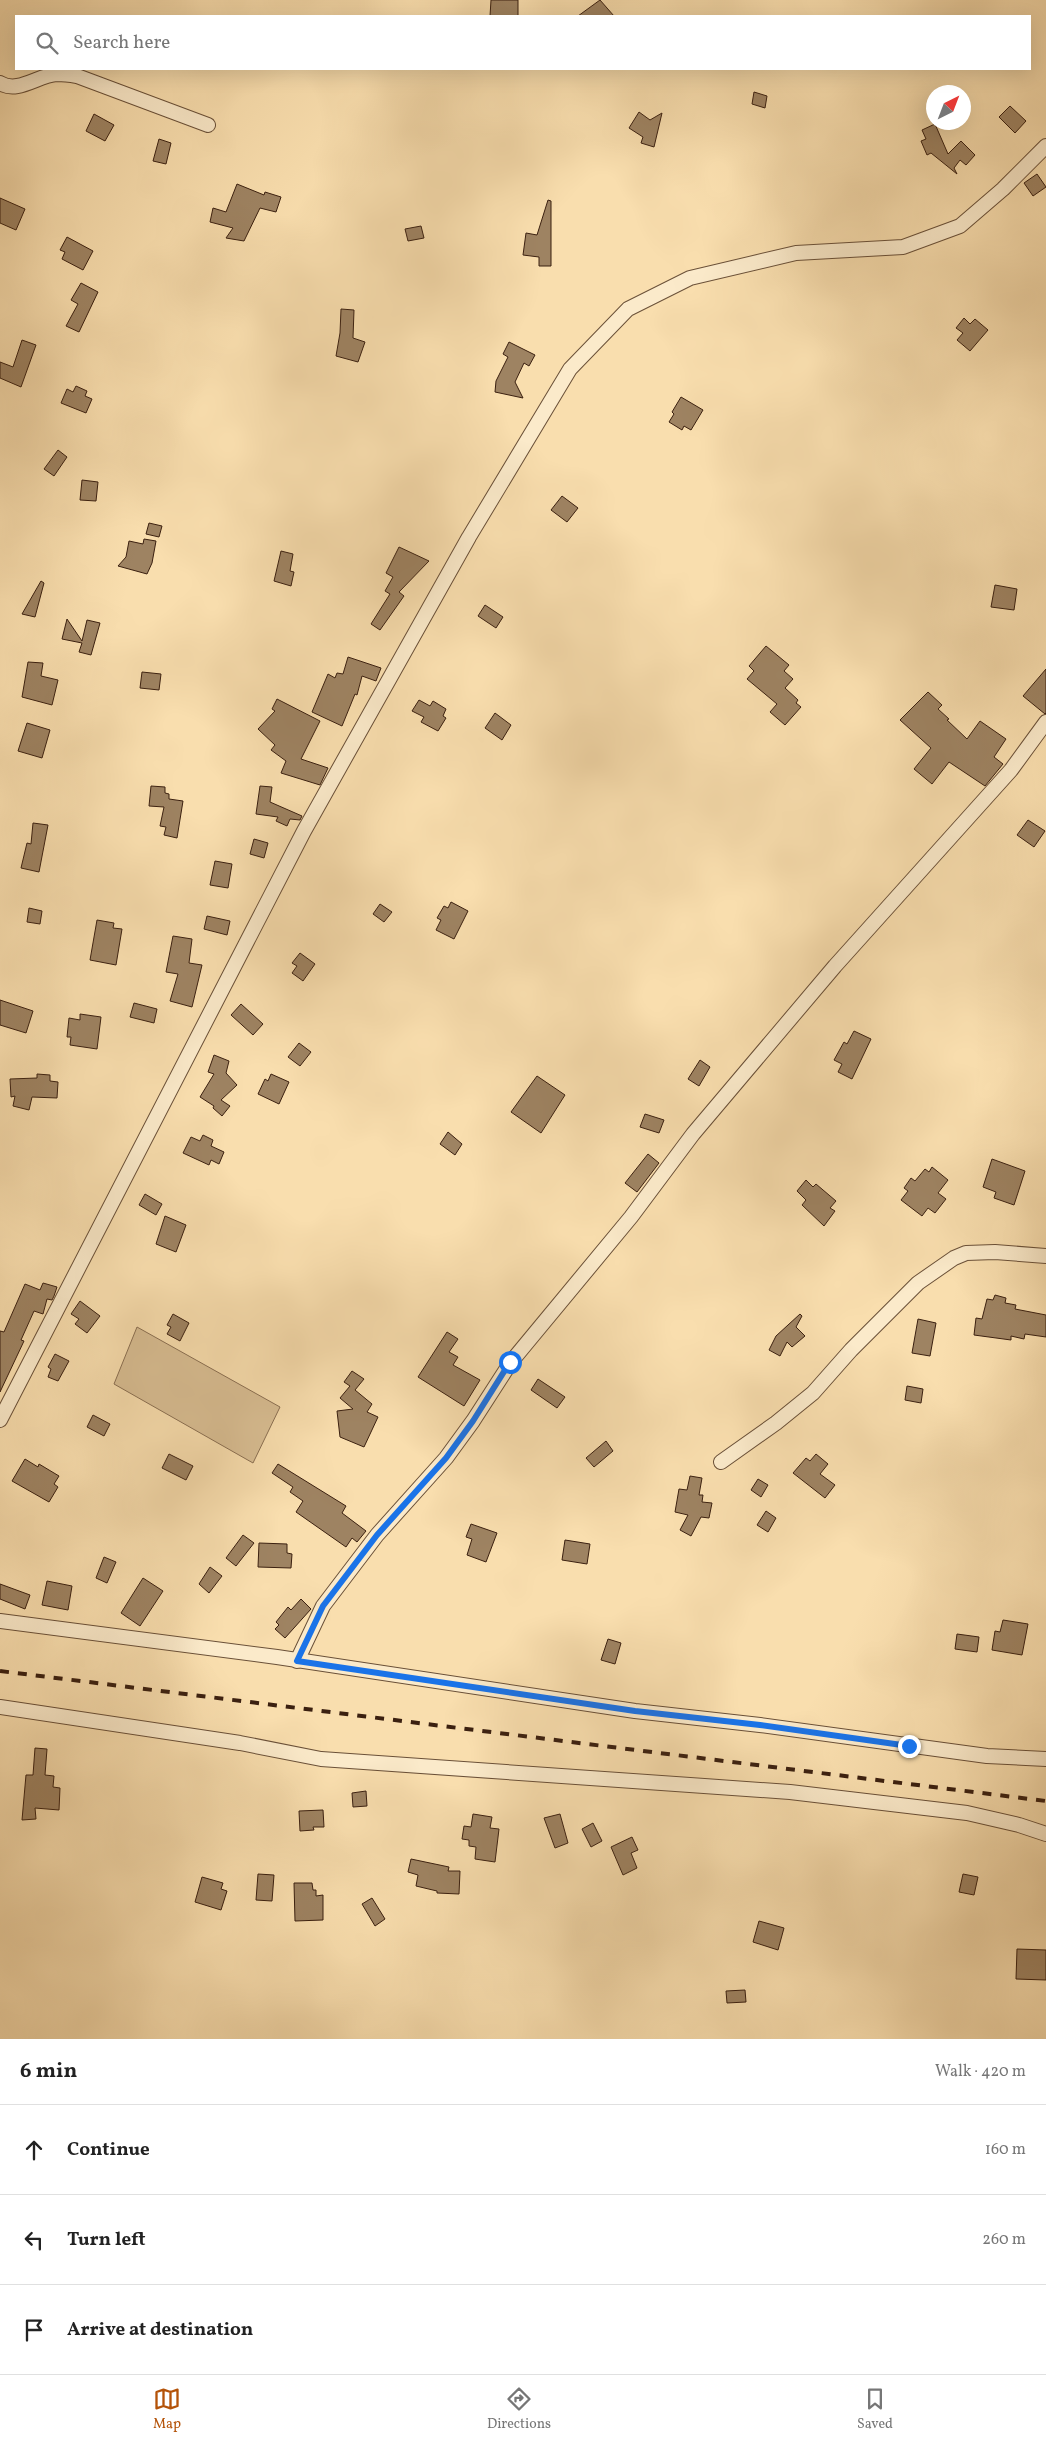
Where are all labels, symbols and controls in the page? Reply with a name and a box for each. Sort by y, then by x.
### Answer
search box [15,15,1031,70]
icon: search [33,29,61,57]
text: Search here [73,30,170,56]
north arrow [926,85,971,130]
route start [499,1351,522,1374]
route end [898,1735,921,1758]
text: 6 min [20,2057,77,2086]
text: Walk · 420 m [935,2061,1026,2083]
icon: ahead [20,2136,48,2164]
text: Continue [67,2137,150,2163]
text: 160 m [985,2139,1026,2161]
icon: left [20,2226,48,2254]
text: Turn left [67,2227,146,2253]
text: 260 m [982,2229,1026,2251]
icon: arrive [20,2316,48,2344]
text: Arrive at destination [67,2317,253,2343]
tab: Map [153,2385,181,2434]
tab: Directions [487,2385,551,2434]
tab: Saved [857,2385,893,2434]

